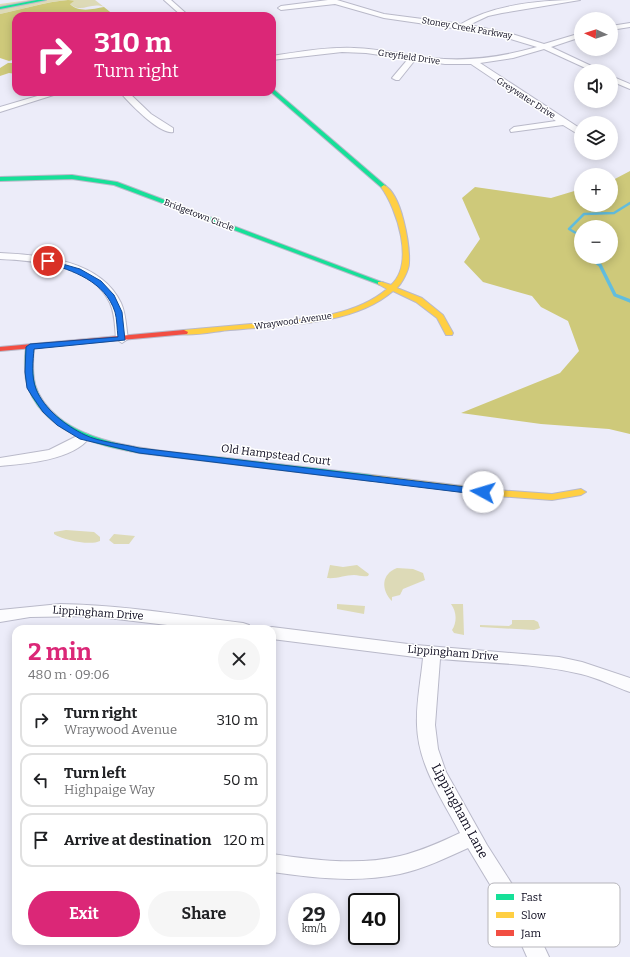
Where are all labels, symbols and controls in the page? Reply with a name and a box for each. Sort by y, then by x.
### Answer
north arrow [574,12,618,56]
map controls [574,12,618,264]
street label: Stoney Creek Parkway [421,15,513,41]
text: 310 m [94,26,172,59]
icon: right [28,28,80,80]
street label: Greyfield Drive [377,48,441,66]
text: Turn right [94,60,179,82]
button: sound [574,64,618,108]
street label: Greywater Drive [495,75,557,121]
button: layers [574,116,618,160]
button: + [574,168,618,212]
street label: Bridgetown Circle [163,197,235,233]
button: − [574,220,618,264]
pin [31,244,65,278]
icon: arrive [37,250,59,272]
street label: Wraywood Avenue [254,311,333,331]
street label: Old Hampstead Court [220,442,332,468]
position arrow [462,471,504,513]
street label: Lippingham Drive [52,603,144,623]
text: 2 min [28,638,92,666]
button: close [218,638,260,680]
street label: Lippingham Drive [407,643,499,663]
text: 480 m · 09:06 [28,667,109,682]
text: Turn right [64,704,137,722]
icon: right [30,709,52,731]
text: 310 m [216,711,258,729]
text: Wraywood Avenue [64,722,177,737]
street label: Lippingham Lane [429,761,491,861]
text: Turn left [64,764,126,782]
icon: left [30,769,52,791]
text: 50 m [223,771,258,789]
text: Highpaige Way [64,782,155,797]
icon: arrive [30,829,52,851]
text: Arrive at destination [64,831,211,849]
text: 120 m [223,831,265,849]
legend [488,883,620,947]
button: Exit [28,891,140,937]
button: Share [148,891,260,937]
text: Fast [521,891,542,904]
speed limit sign: 40 [348,893,400,945]
text: 29 [302,902,326,926]
text: Slow [521,909,546,922]
text: km/h [302,923,326,935]
text: Jam [520,927,541,940]

